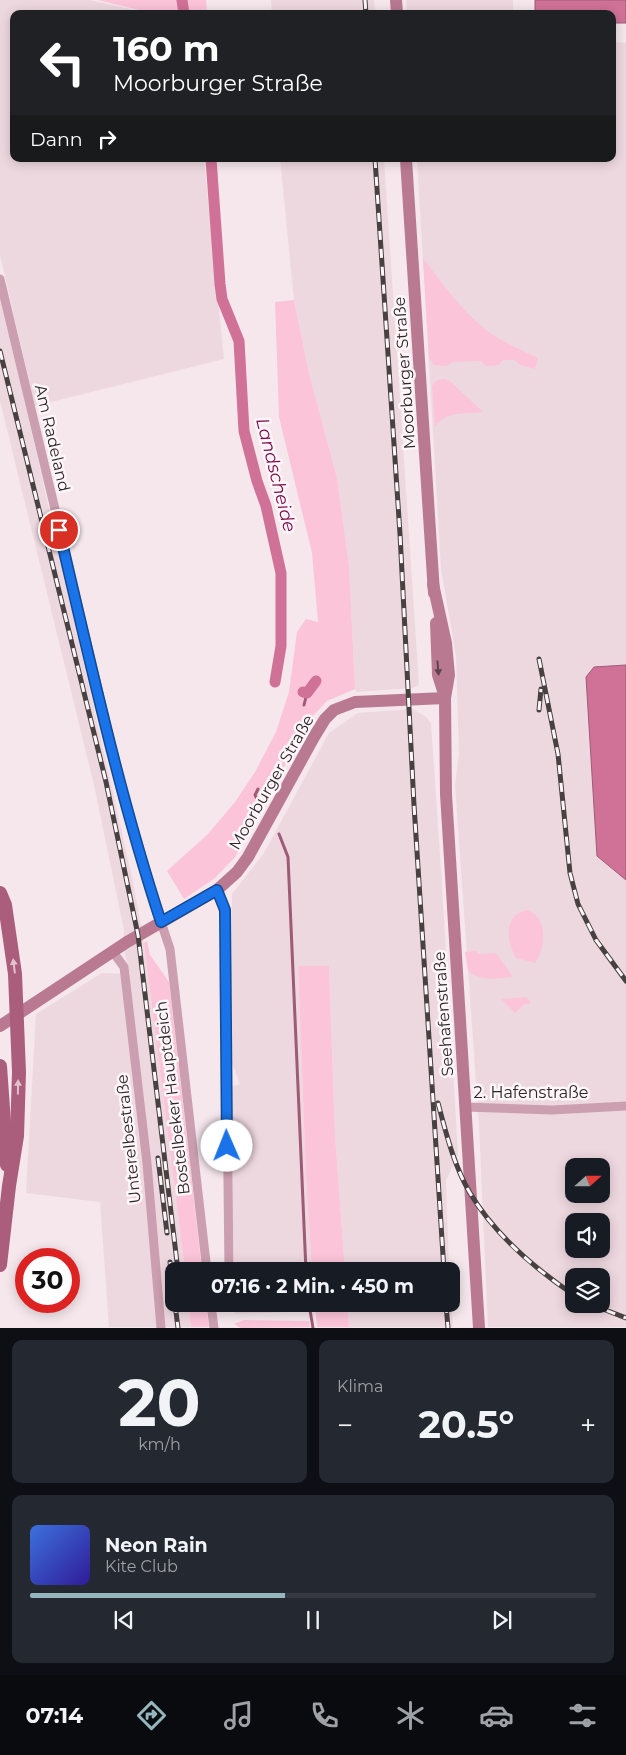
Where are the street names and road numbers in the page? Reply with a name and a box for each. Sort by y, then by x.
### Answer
street label: Moorburger Straße [390,296,419,450]
street label: Am Radeland [31,383,74,494]
street label: Moorburger Straße [225,711,318,853]
street label: Seehafenstraße [430,951,457,1077]
street label: Bostelbeker Hauptdeich [151,1000,194,1196]
street label: Unterelbestraße [112,1073,145,1205]
street label: 2. Hafenstraße [474,1083,588,1102]

